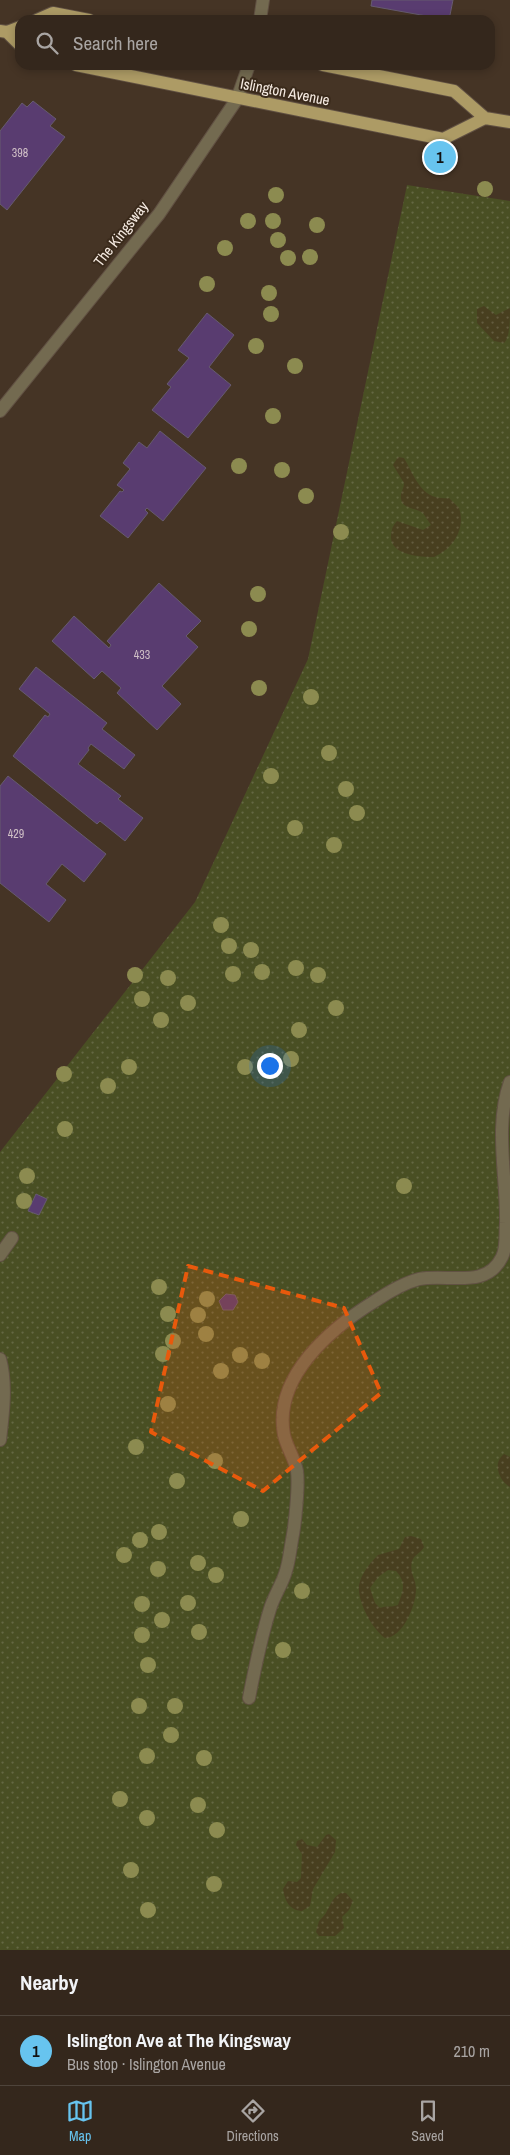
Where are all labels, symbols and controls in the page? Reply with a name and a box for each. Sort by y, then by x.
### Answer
search box [15,15,495,70]
icon: search [33,29,61,57]
text: Search here [73,30,158,56]
street label: Islington Avenue [239,73,332,111]
pin: 1 [424,138,456,176]
house number: 398 [12,145,28,161]
street label: The Kingsway [88,196,153,271]
house number: 433 [134,647,150,663]
house number: 429 [8,826,24,842]
your location [257,1053,283,1079]
text: Nearby [20,1968,78,1997]
text: Islington Ave at The Kingsway [67,2027,291,2053]
text: 1 [32,2040,40,2062]
text: 210 m [454,2040,490,2062]
text: Bus stop · Islington Avenue [67,2053,226,2075]
tab: Map [66,2097,94,2145]
tab: Directions [227,2097,279,2145]
tab: Saved [411,2097,444,2145]

